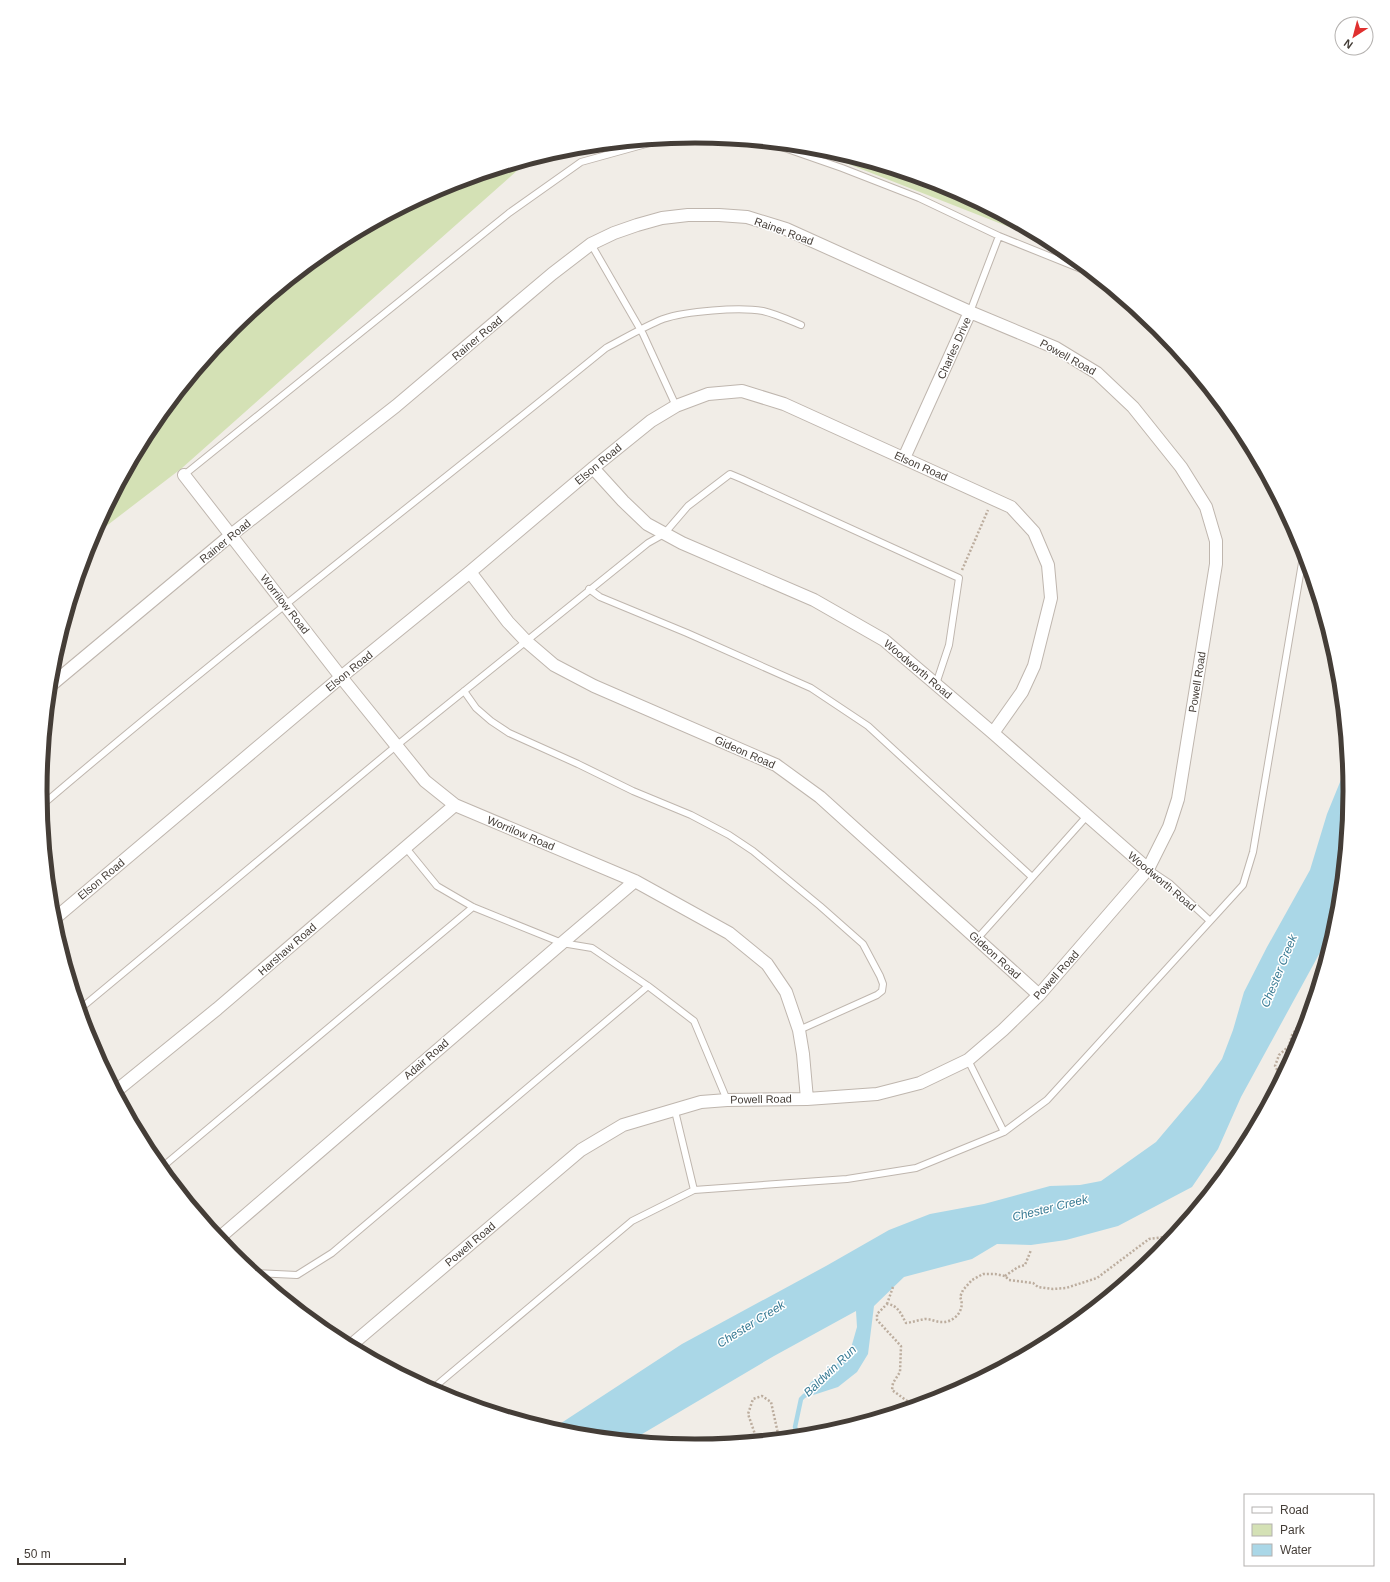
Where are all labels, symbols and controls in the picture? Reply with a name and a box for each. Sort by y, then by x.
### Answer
north arrow [1334,16,1374,56]
text: N [1341,37,1355,51]
street label: Rainer Road [753,215,815,247]
street label: Rainer Road [449,314,505,362]
street label: Charles Drive [935,315,973,381]
street label: Powell Road [1038,337,1098,377]
street label: Elson Road [572,441,624,487]
street label: Elson Road [893,449,949,483]
street label: Rainer Road [197,517,253,565]
street label: Worrilow Road [258,572,312,636]
street label: Woodworth Road [882,637,954,701]
street label: Elson Road [323,648,375,694]
street label: Powell Road [1186,651,1208,713]
street label: Gideon Road [713,733,777,771]
street label: Worrilow Road [486,813,556,853]
street label: Woodworth Road [1126,849,1198,913]
street label: Elson Road [75,856,127,902]
street label: Harshaw Road [256,921,318,977]
street label: Gideon Road [967,929,1023,981]
water label: Chester Creek [1258,932,1300,1009]
street label: Powell Road [1031,948,1081,1002]
street label: Adair Road [401,1036,451,1082]
street label: Powell Road [730,1092,792,1106]
water label: Chester Creek [1011,1192,1090,1224]
street label: Powell Road [442,1220,498,1268]
water label: Chester Creek [714,1297,788,1350]
water label: Baldwin Run [801,1342,859,1399]
legend [1244,1494,1374,1566]
text: Road [1280,1503,1309,1517]
text: Park [1280,1523,1306,1537]
scale bar [18,1540,125,1566]
text: Water [1280,1543,1312,1557]
text: 50 m [24,1547,51,1561]

